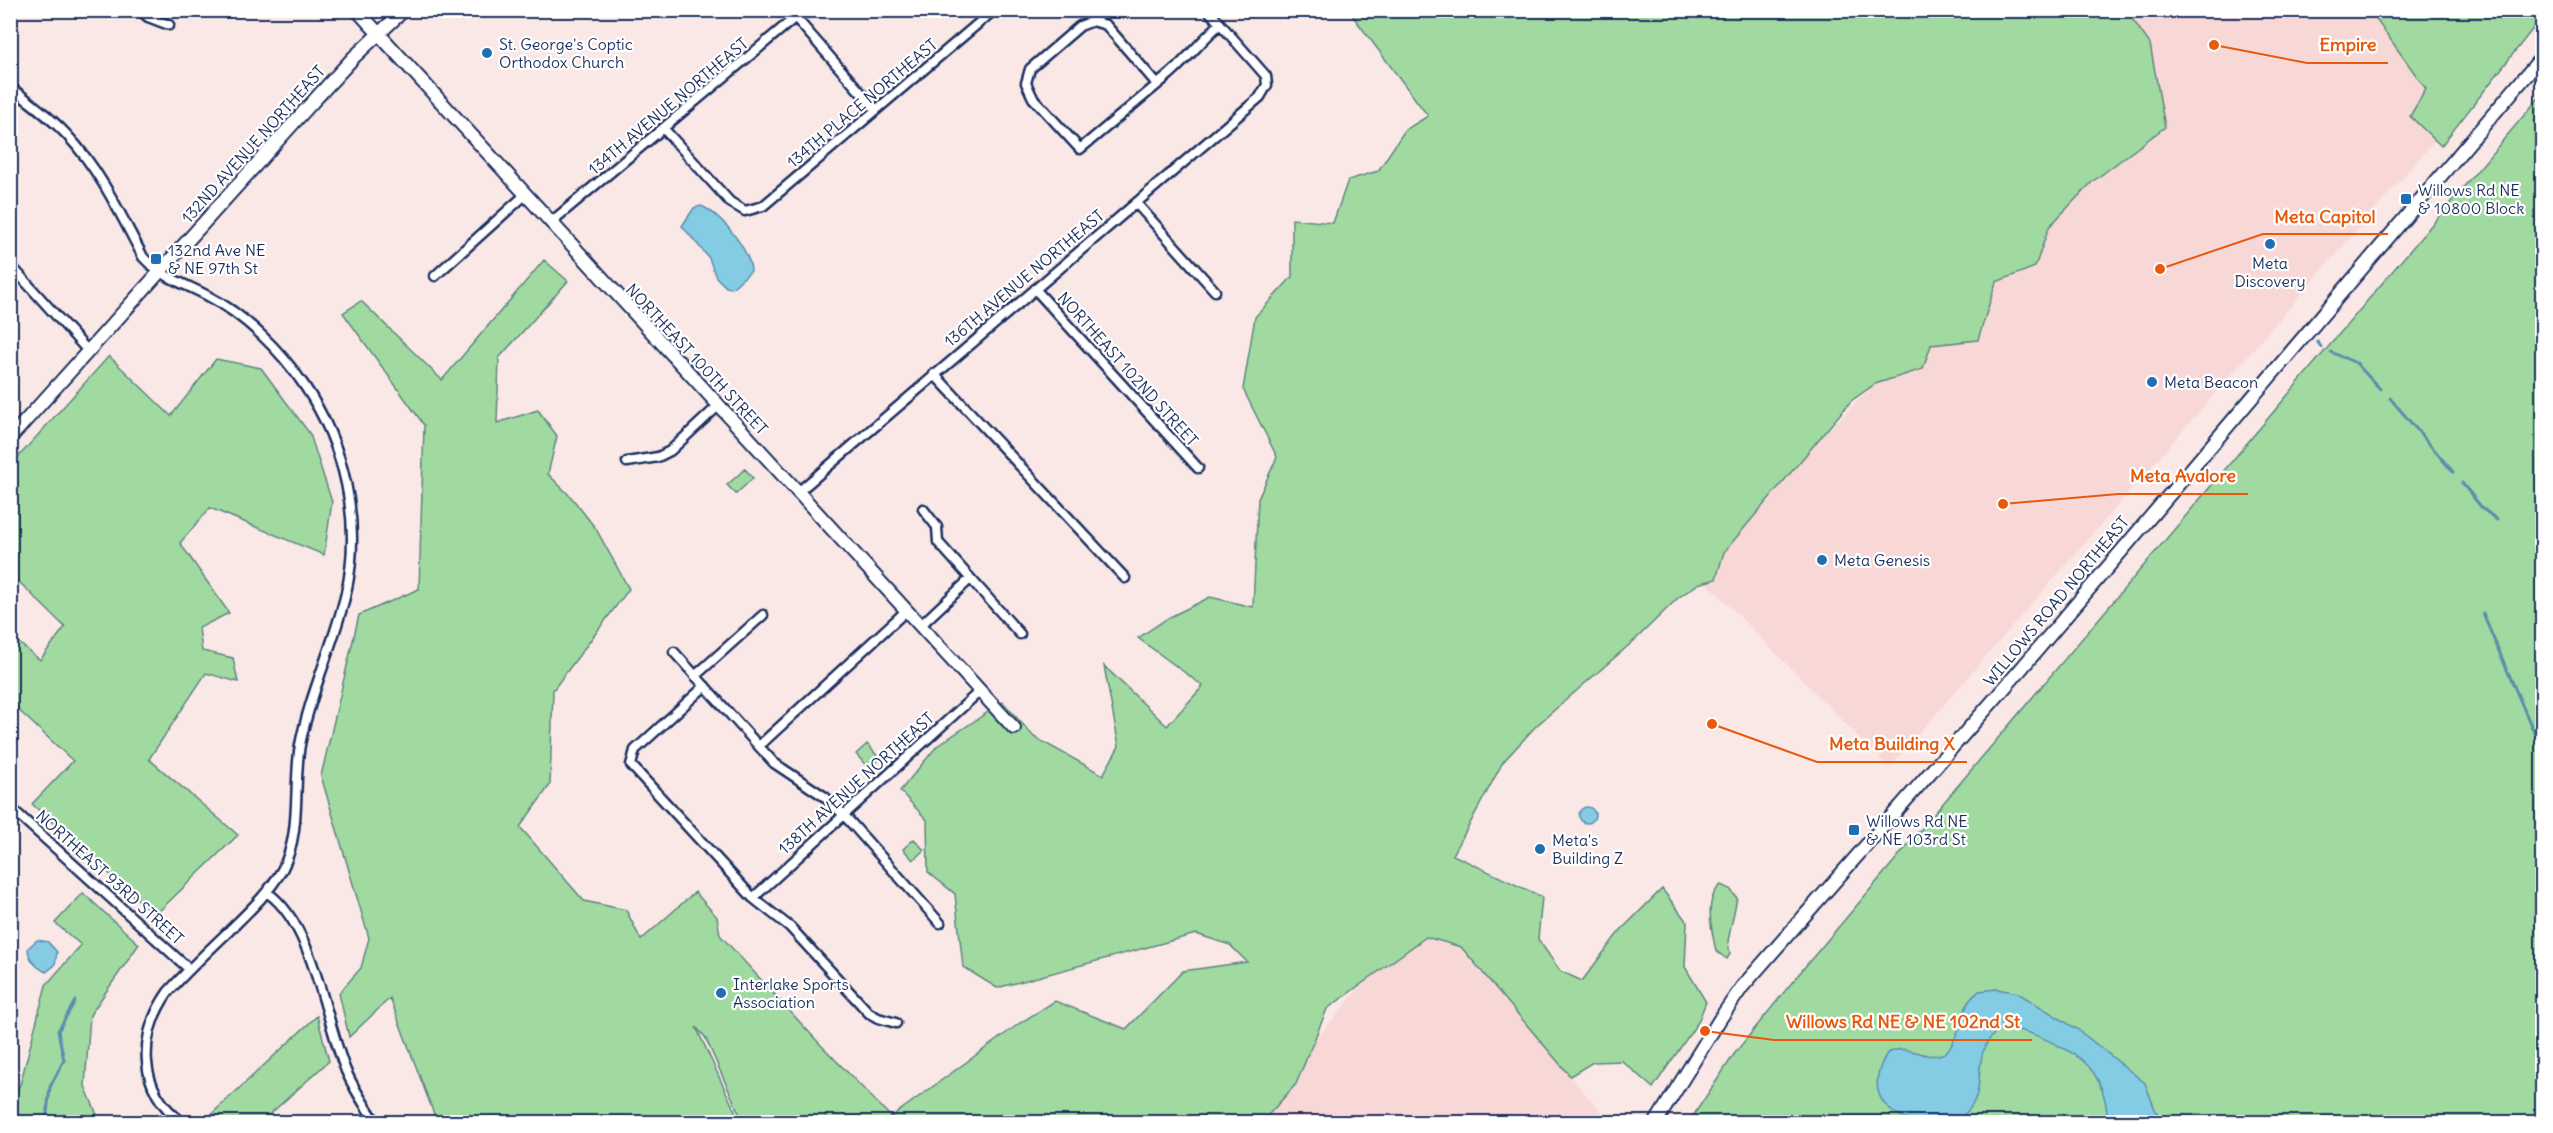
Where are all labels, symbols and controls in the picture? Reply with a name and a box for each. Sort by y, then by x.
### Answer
callout: Empire [2307,27,2388,63]
street label: 134TH AVENUE NORTHEAST [584,33,752,179]
text: Empire [2319,33,2377,56]
place label: St. George's Coptic Orthodox Church [499,34,633,72]
street label: 134TH PLACE NORTHEAST [783,34,941,172]
marker: St. George's Coptic Orthodox Church [480,46,494,60]
street label: 132ND AVENUE NORTHEAST [177,61,329,227]
place label: Willows Rd NE & 10800 Block [2418,180,2524,218]
marker: Willows Rd NE & 10800 Block [2399,192,2413,206]
callout: Meta Capitol [2263,198,2388,234]
street label: 136TH AVENUE NORTHEAST [940,205,1108,351]
text: Meta Capitol [2274,205,2376,228]
marker: Meta Discovery [2263,237,2277,251]
place label: 132nd Ave NE & NE 97th St [168,240,266,278]
marker: 132nd Ave NE & NE 97th St [149,252,163,266]
place label: Meta Discovery [2234,253,2306,291]
street label: NORTHEAST 100TH STREET [622,279,772,439]
street label: NORTHEAST 102ND STREET [1054,288,1202,450]
place label: Meta Beacon [2164,372,2258,392]
marker: Meta Beacon [2145,375,2159,389]
callout: Meta Avalore [2118,458,2248,494]
text: Meta Avalore [2130,464,2236,487]
street label: WILLOWS ROAD NORTHEAST [1979,512,2133,690]
place label: Meta Genesis [1834,550,1930,570]
marker: Meta Genesis [1815,553,1829,567]
street label: 138TH AVENUE NORTHEAST [774,708,938,858]
callout: Meta Building X [1817,726,1967,762]
text: Meta Building X [1829,732,1956,755]
street label: NORTHEAST 93RD STREET [32,805,188,949]
place label: Willows Rd NE & NE 103rd St [1866,811,1968,849]
marker: Willows Rd NE & NE 103rd St [1847,823,1861,837]
place label: Meta's Building Z [1552,830,1623,868]
marker: Meta's Building Z [1533,842,1547,856]
place label: Interlake Sports Association [733,974,849,1012]
marker: Interlake Sports Association [714,986,728,1000]
callout: Willows Rd NE & NE 102nd St [1774,1004,2032,1040]
text: Willows Rd NE & NE 102nd St [1786,1010,2021,1033]

